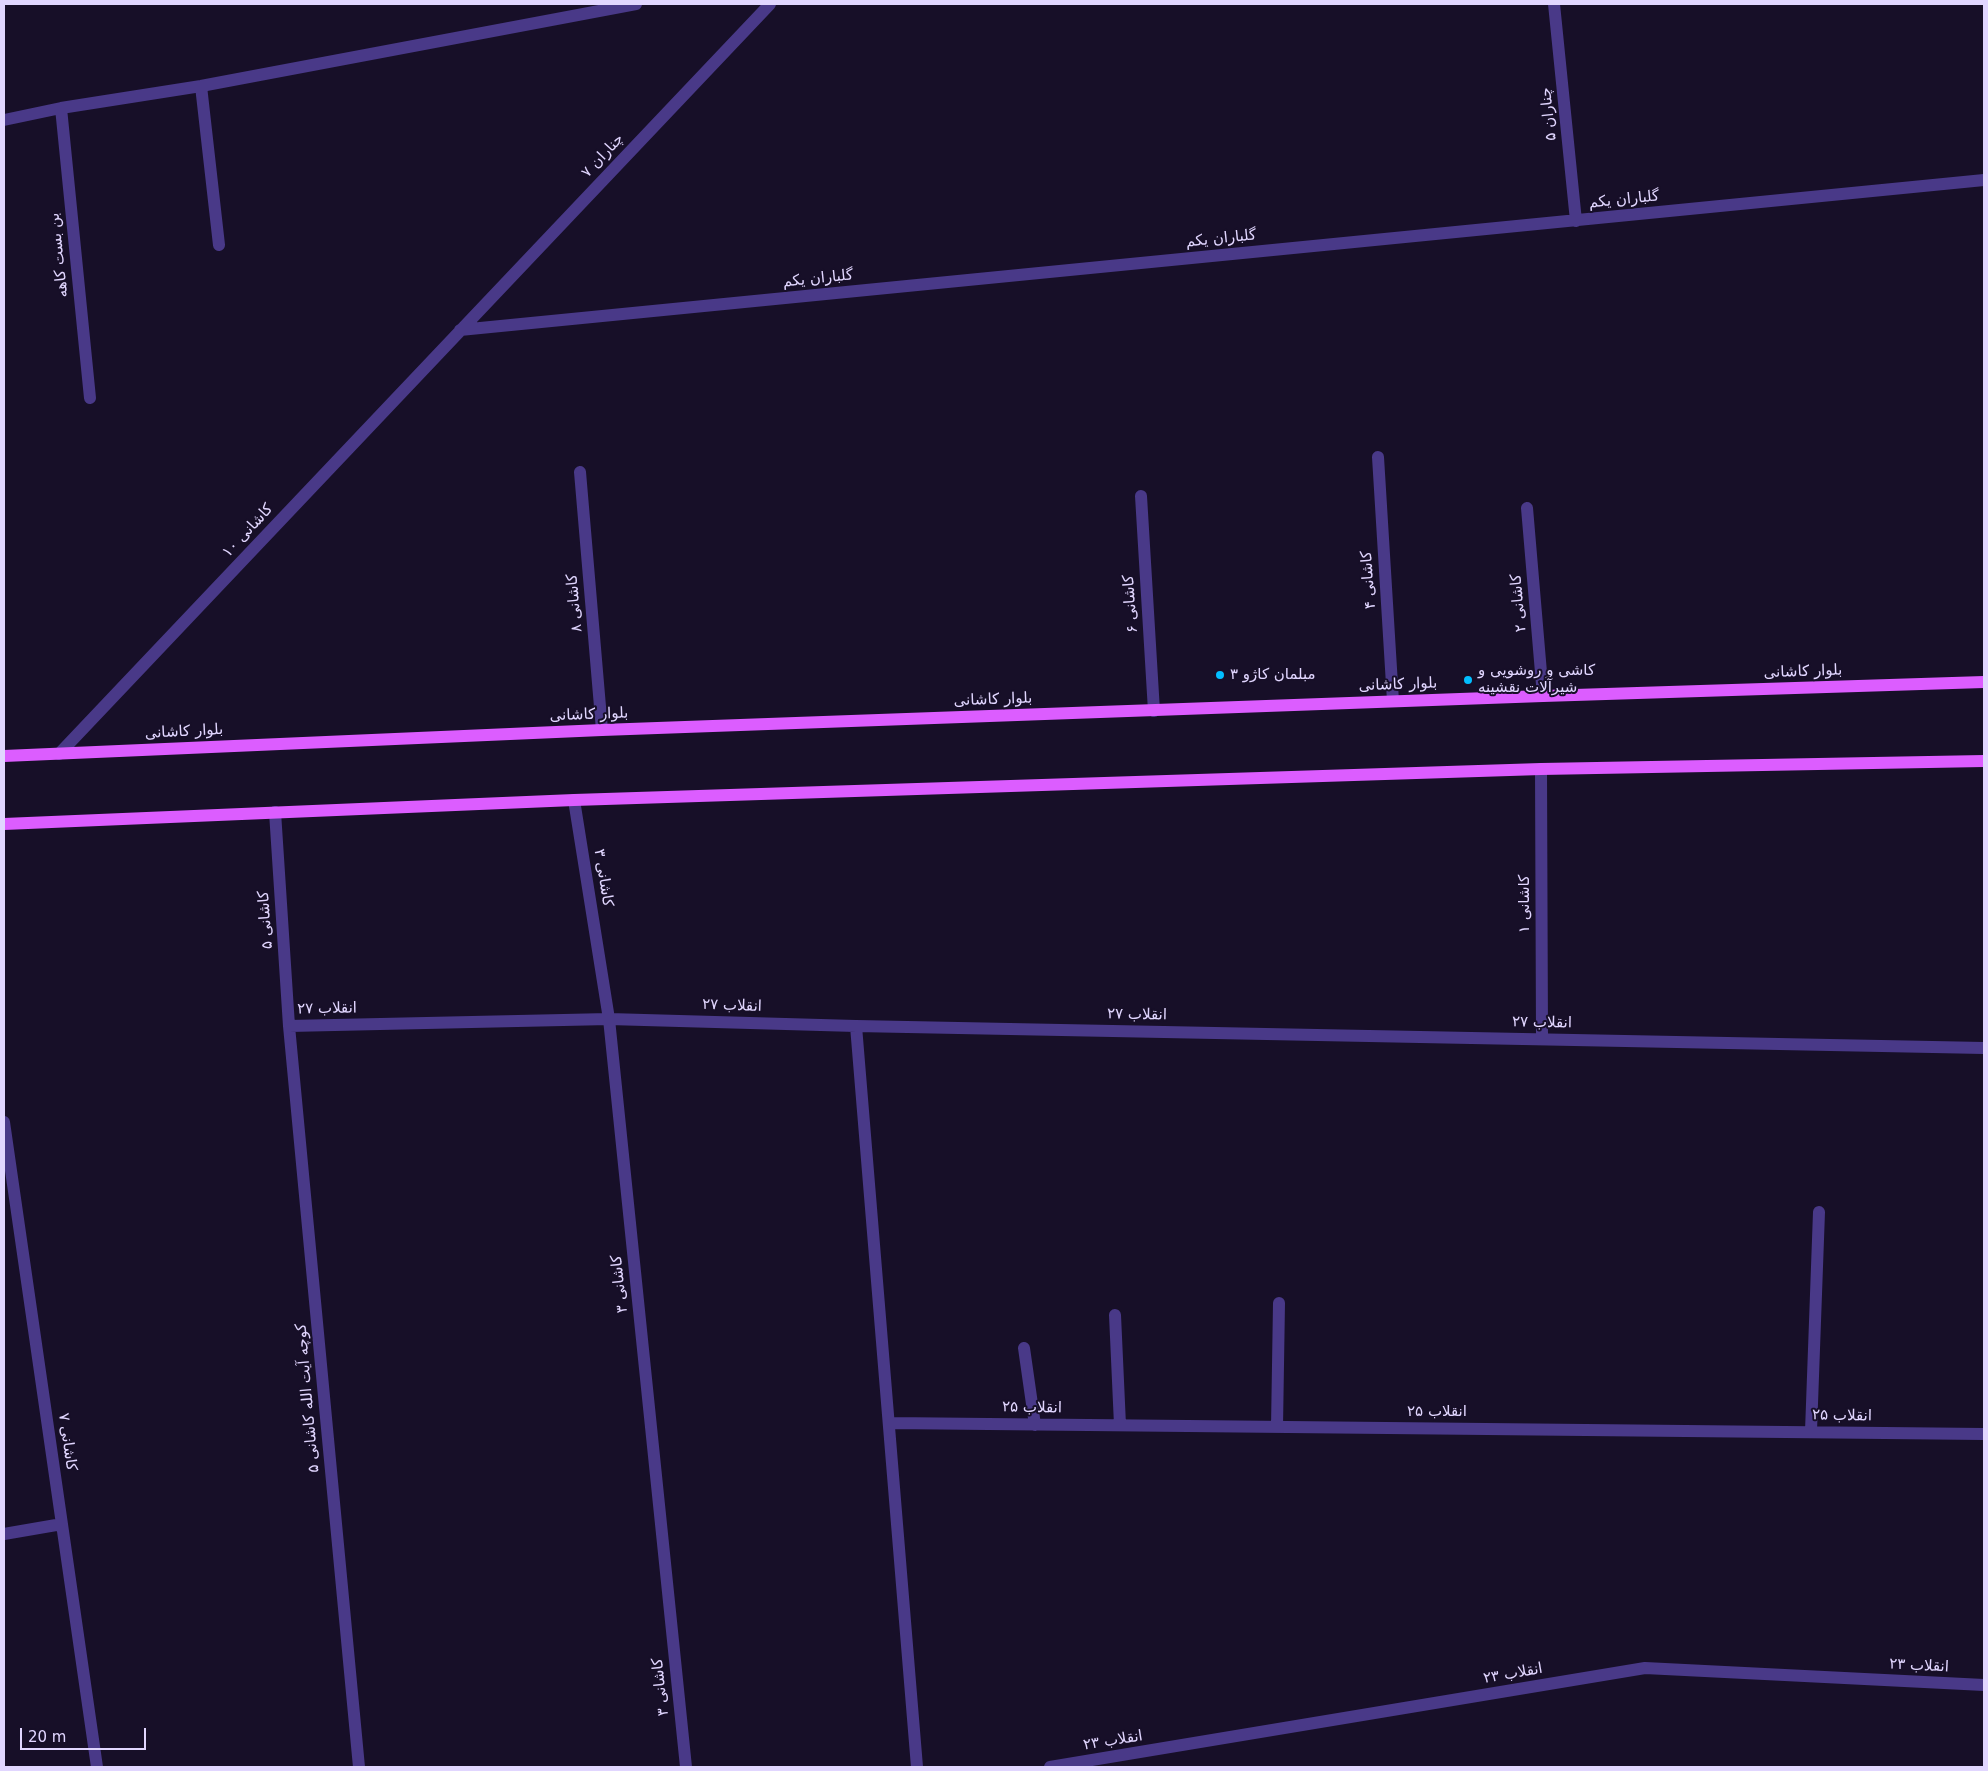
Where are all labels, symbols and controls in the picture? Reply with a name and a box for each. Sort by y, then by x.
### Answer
street label: ۵ چناران [1537,86,1561,142]
street label: چناران ۷ [578,130,628,182]
street label: گلباران یکم [1588,187,1660,213]
street label: بن بست کاهه [46,212,72,298]
street label: گلباران یکم [1185,226,1257,252]
street label: گلباران یکم [782,266,854,292]
street label: ۱۰ کاشانی [219,501,277,561]
street label: ۴ کاشانی [1358,550,1380,610]
street label: ۸ کاشانی [563,573,587,633]
street label: ۲ کاشانی [1507,573,1531,633]
street label: ۶ کاشانی [1120,574,1142,634]
place label: کاشی و روشویی و شیرآلات نقشینه [1478,662,1595,697]
street label: بلوار کاشانی [1763,662,1843,682]
place label: مبلمان کاژو ۳ [1230,666,1316,684]
marker: مبلمان کاژو ۳ [1214,669,1226,681]
marker: کاشی و روشویی و شیرآلات نقشینه [1462,674,1474,686]
street label: بلوار کاشانی [1358,675,1438,695]
street label: بلوار کاشانی [953,690,1033,710]
street label: بلوار کاشانی [549,705,629,725]
street label: بلوار کاشانی [144,721,224,743]
street label: ۳ کاشانی [590,848,616,908]
street label: ۱ کاشانی [1516,875,1534,933]
street label: ۵ کاشانی [255,890,277,950]
street label: انقلاب ۲۷ [702,996,762,1016]
street label: انقلاب ۲۷ [297,999,357,1019]
street label: انقلاب ۲۷ [1107,1005,1167,1025]
street label: انقلاب ۲۷ [1512,1013,1572,1033]
street label: ۳ کاشانی [608,1254,632,1314]
street label: کوچه آیت الله کاشانی ۵ [293,1323,323,1473]
street label: انقلاب ۲۵ [1002,1398,1062,1418]
street label: انقلاب ۲۵ [1407,1403,1467,1421]
street label: انقلاب ۲۵ [1812,1406,1872,1426]
street label: ۷ کاشانی [54,1412,80,1472]
street label: انقلاب ۲۳ [1889,1655,1949,1677]
street label: ۳ کاشانی [649,1657,673,1717]
street label: انقلاب ۲۳ [1482,1660,1544,1688]
scale bar [22,1718,149,1750]
street label: انقلاب ۲۳ [1082,1727,1144,1755]
text: 20 m [28,1728,66,1746]

